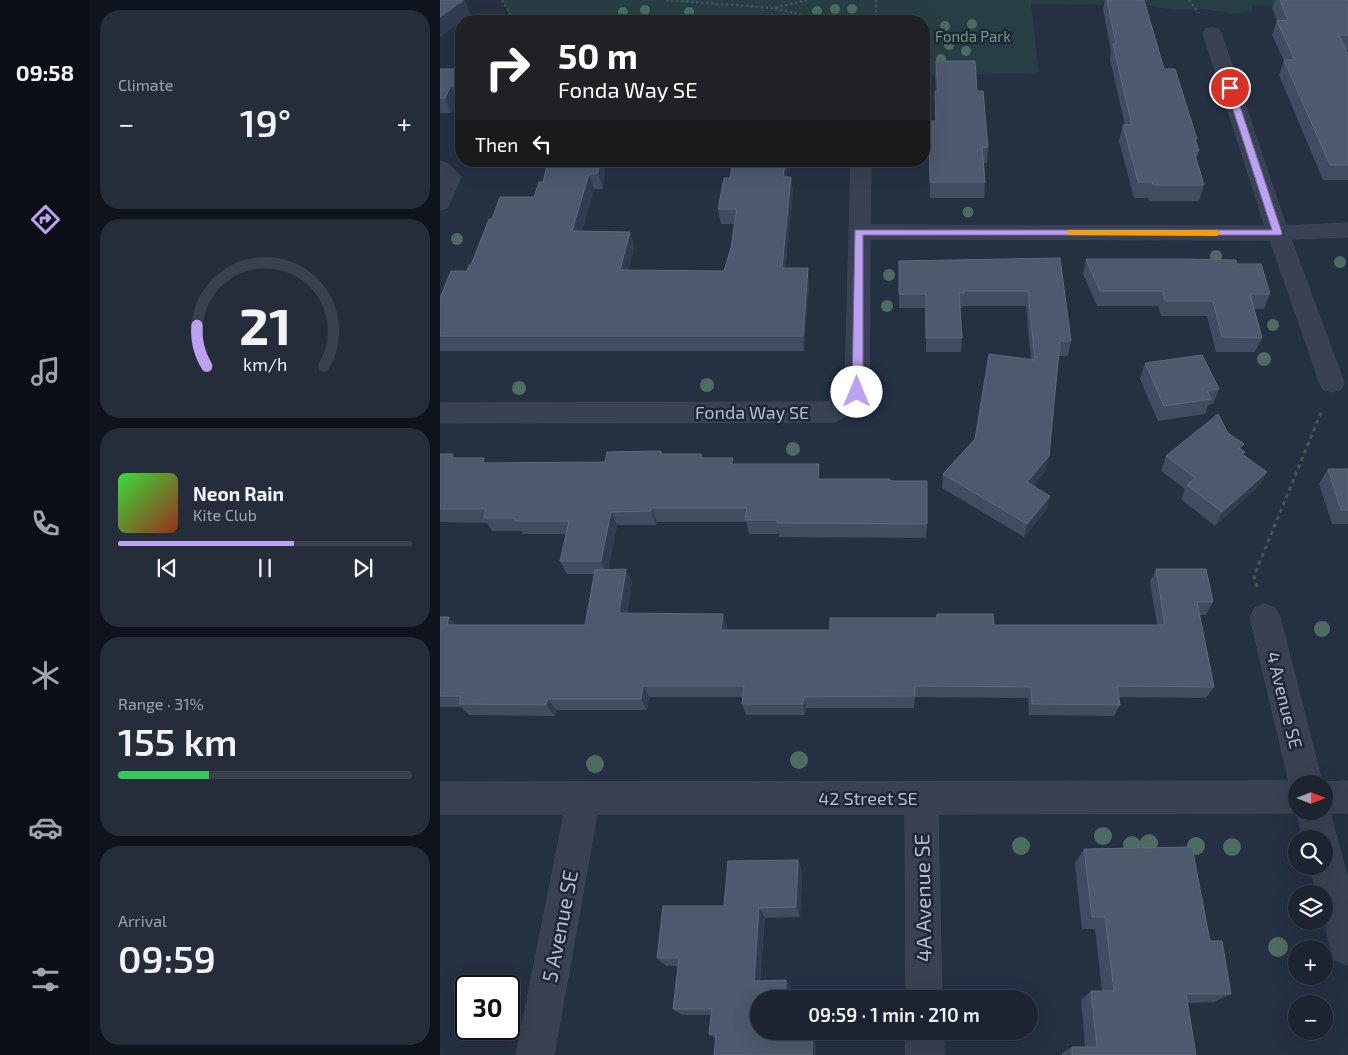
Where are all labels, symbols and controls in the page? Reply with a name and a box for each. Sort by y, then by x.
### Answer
park label: Fonda Park [935,27,1011,45]
text: 50 m [558,34,638,76]
icon: right [475,35,540,100]
text: 09:58 [16,59,74,85]
pin [1209,67,1251,109]
icon: arrive [1216,74,1244,102]
text: Climate [118,75,173,94]
text: Fonda Way SE [558,76,697,102]
text: 19° [240,99,291,145]
text: − [118,106,134,140]
text: + [397,106,412,140]
icon: left [528,130,556,158]
text: Then [475,133,518,156]
icon: directions [28,202,63,237]
text: 21 [239,293,291,355]
text: km/h [243,353,287,375]
icon: music [28,354,63,389]
position arrow [830,365,882,417]
street label: Fonda Way SE [695,401,809,423]
text: Neon Rain [193,482,284,505]
text: Kite Club [193,505,257,524]
icon: phone [28,506,63,541]
icon: previous [153,554,181,582]
icon: pause [251,554,279,582]
icon: next [349,554,377,582]
street label: 4 Avenue SE [1262,649,1308,751]
icon: climate [28,658,63,693]
text: Range · 31% [118,694,204,713]
text: 155 km [118,718,237,764]
north arrow [1288,775,1332,820]
map controls [1288,775,1333,1040]
street label: 42 Street SE [818,787,918,809]
icon: car [28,810,63,845]
button: search [1288,830,1333,875]
street label: 4A Avenue SE [908,834,936,962]
street label: 5 Avenue SE [536,868,582,984]
button: layers [1288,885,1333,930]
text: Arrival [118,911,167,930]
text: 09:59 [118,935,216,981]
button: + [1288,940,1333,985]
icon: filters [28,962,63,997]
speed limit sign: 30 [455,975,520,1040]
button: − [1288,995,1333,1040]
text: 09:59 · 1 min · 210 m [808,1003,980,1026]

